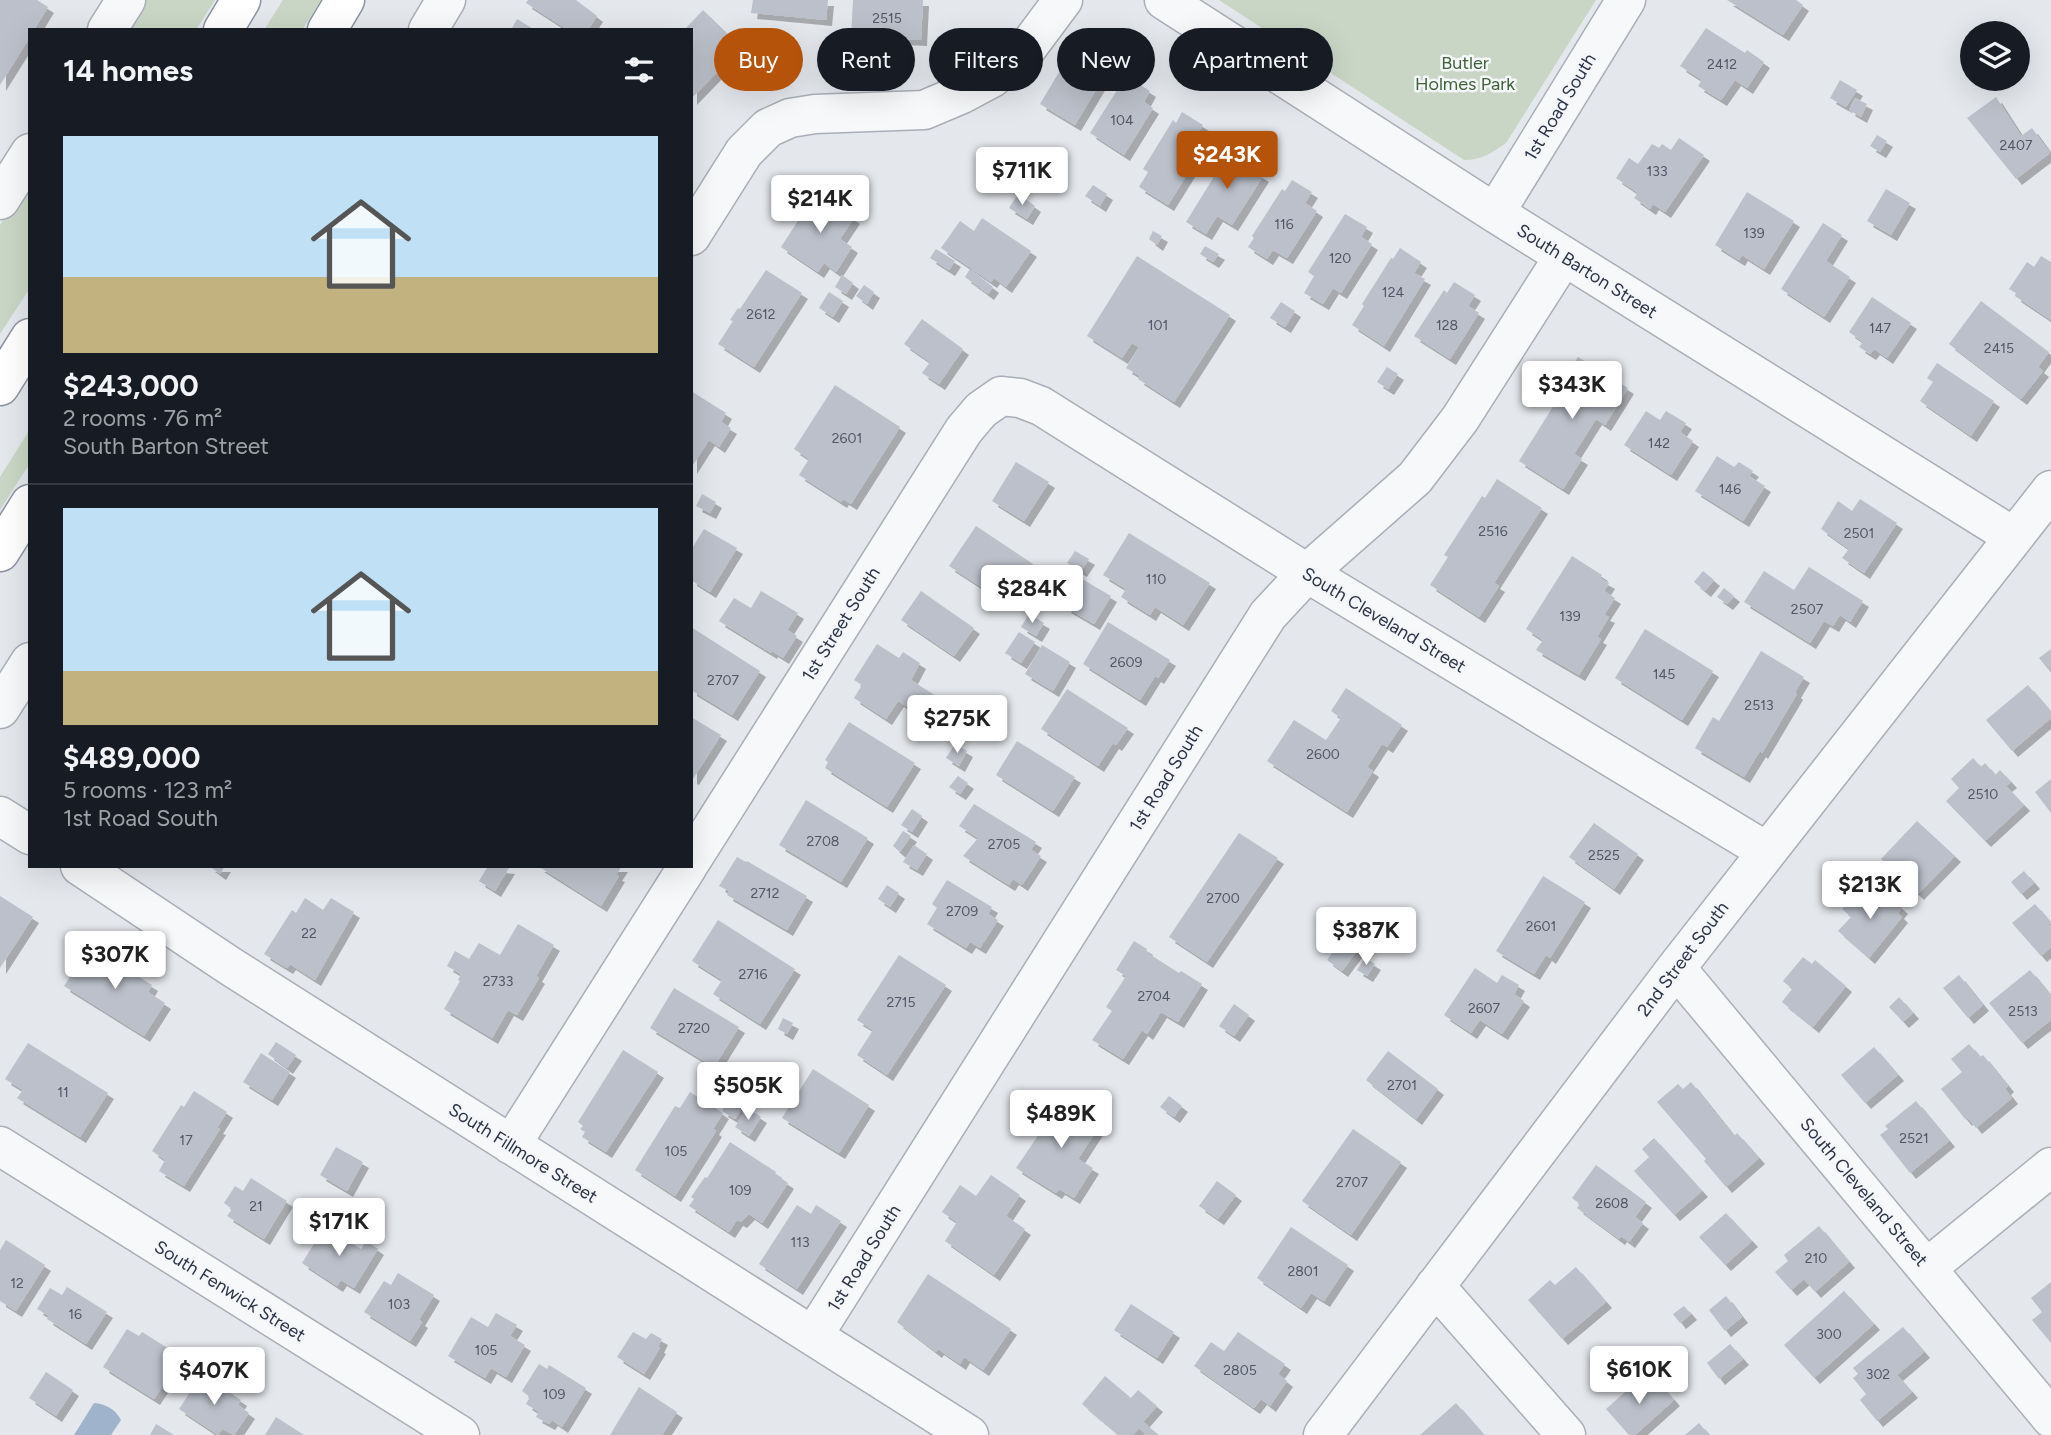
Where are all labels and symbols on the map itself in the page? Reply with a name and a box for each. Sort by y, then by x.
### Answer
house number: 2515 [872,10,902,27]
street label: 1st Road South [1519,49,1601,165]
park label: Butler Holmes Park [1415,52,1515,95]
house number: 2412 [1707,56,1737,73]
house number: 104 [1110,112,1134,129]
pin: $243K [1178,132,1276,191]
house number: 2407 [1999,137,2033,154]
pin: $711K [973,148,1071,207]
house number: 133 [1646,163,1668,180]
pin: $214K [771,176,869,235]
house number: 116 [1274,216,1294,233]
street label: South Barton Street [1513,219,1661,323]
house number: 139 [1743,225,1765,242]
house number: 120 [1329,250,1351,267]
house number: 124 [1382,284,1404,301]
house number: 2612 [746,306,776,323]
house number: 101 [1148,317,1168,334]
house number: 128 [1436,317,1458,334]
house number: 147 [1869,320,1891,337]
house number: 2415 [1984,340,2014,357]
pin: $343K [1523,362,1621,421]
house number: 2601 [832,430,862,447]
house number: 142 [1648,435,1670,452]
house number: 146 [1719,481,1741,498]
house number: 2516 [1478,523,1508,540]
house number: 2501 [1844,525,1874,542]
street label: South Cleveland Street [1298,562,1470,678]
street label: 1st Street South [797,563,885,685]
pin: $284K [983,566,1081,625]
house number: 110 [1146,571,1166,588]
house number: 2507 [1791,601,1824,618]
house number: 139 [1559,608,1581,625]
house number: 2609 [1110,654,1142,671]
house number: 145 [1653,666,1675,683]
house number: 2707 [707,672,739,689]
pin: $275K [908,696,1006,755]
house number: 2513 [1744,697,1774,714]
street label: 1st Road South [1125,721,1207,835]
house number: 2600 [1306,746,1340,763]
house number: 2510 [1968,786,1998,803]
house number: 2708 [807,833,839,850]
house number: 2705 [988,836,1020,853]
house number: 2525 [1588,847,1620,864]
pin: $213K [1821,862,1919,921]
house number: 2712 [751,885,779,902]
house number: 2700 [1206,890,1240,907]
street label: 2nd Street South [1633,897,1733,1021]
house number: 2709 [946,903,978,920]
pin: $387K [1317,908,1415,967]
house number: 2601 [1526,918,1556,935]
house number: 22 [301,925,317,942]
pin: $307K [66,932,164,991]
house number: 2716 [738,966,768,983]
house number: 2733 [483,973,513,990]
house number: 2704 [1137,988,1171,1005]
house number: 2715 [886,994,916,1011]
house number: 2607 [1468,1000,1501,1017]
house number: 2513 [2008,1003,2038,1020]
house number: 2720 [678,1020,710,1037]
pin: $505K [699,1062,797,1122]
house number: 2701 [1387,1077,1417,1094]
house number: 11 [57,1084,69,1101]
pin: $489K [1012,1090,1110,1150]
street label: South Fillmore Street [445,1098,602,1208]
street label: South Cleveland Street [1795,1113,1933,1271]
house number: 2521 [1899,1130,1929,1147]
house number: 17 [179,1132,193,1149]
house number: 105 [665,1143,687,1160]
house number: 2707 [1336,1174,1368,1191]
house number: 109 [729,1182,751,1199]
house number: 2608 [1595,1195,1629,1212]
house number: 21 [249,1198,263,1215]
pin: $171K [290,1198,388,1258]
street label: 1st Road South [823,1201,905,1315]
house number: 113 [790,1234,810,1251]
street label: South Fenwick Street [150,1236,310,1346]
house number: 210 [1805,1250,1827,1267]
house number: 2801 [1287,1263,1319,1280]
house number: 12 [10,1275,24,1292]
house number: 103 [388,1296,410,1313]
house number: 16 [68,1306,82,1323]
house number: 300 [1816,1326,1842,1343]
house number: 105 [475,1342,497,1359]
pin: $610K [1590,1346,1688,1406]
pin: $407K [165,1348,263,1407]
house number: 2805 [1223,1362,1257,1379]
house number: 302 [1866,1366,1890,1383]
house number: 109 [543,1386,565,1403]

